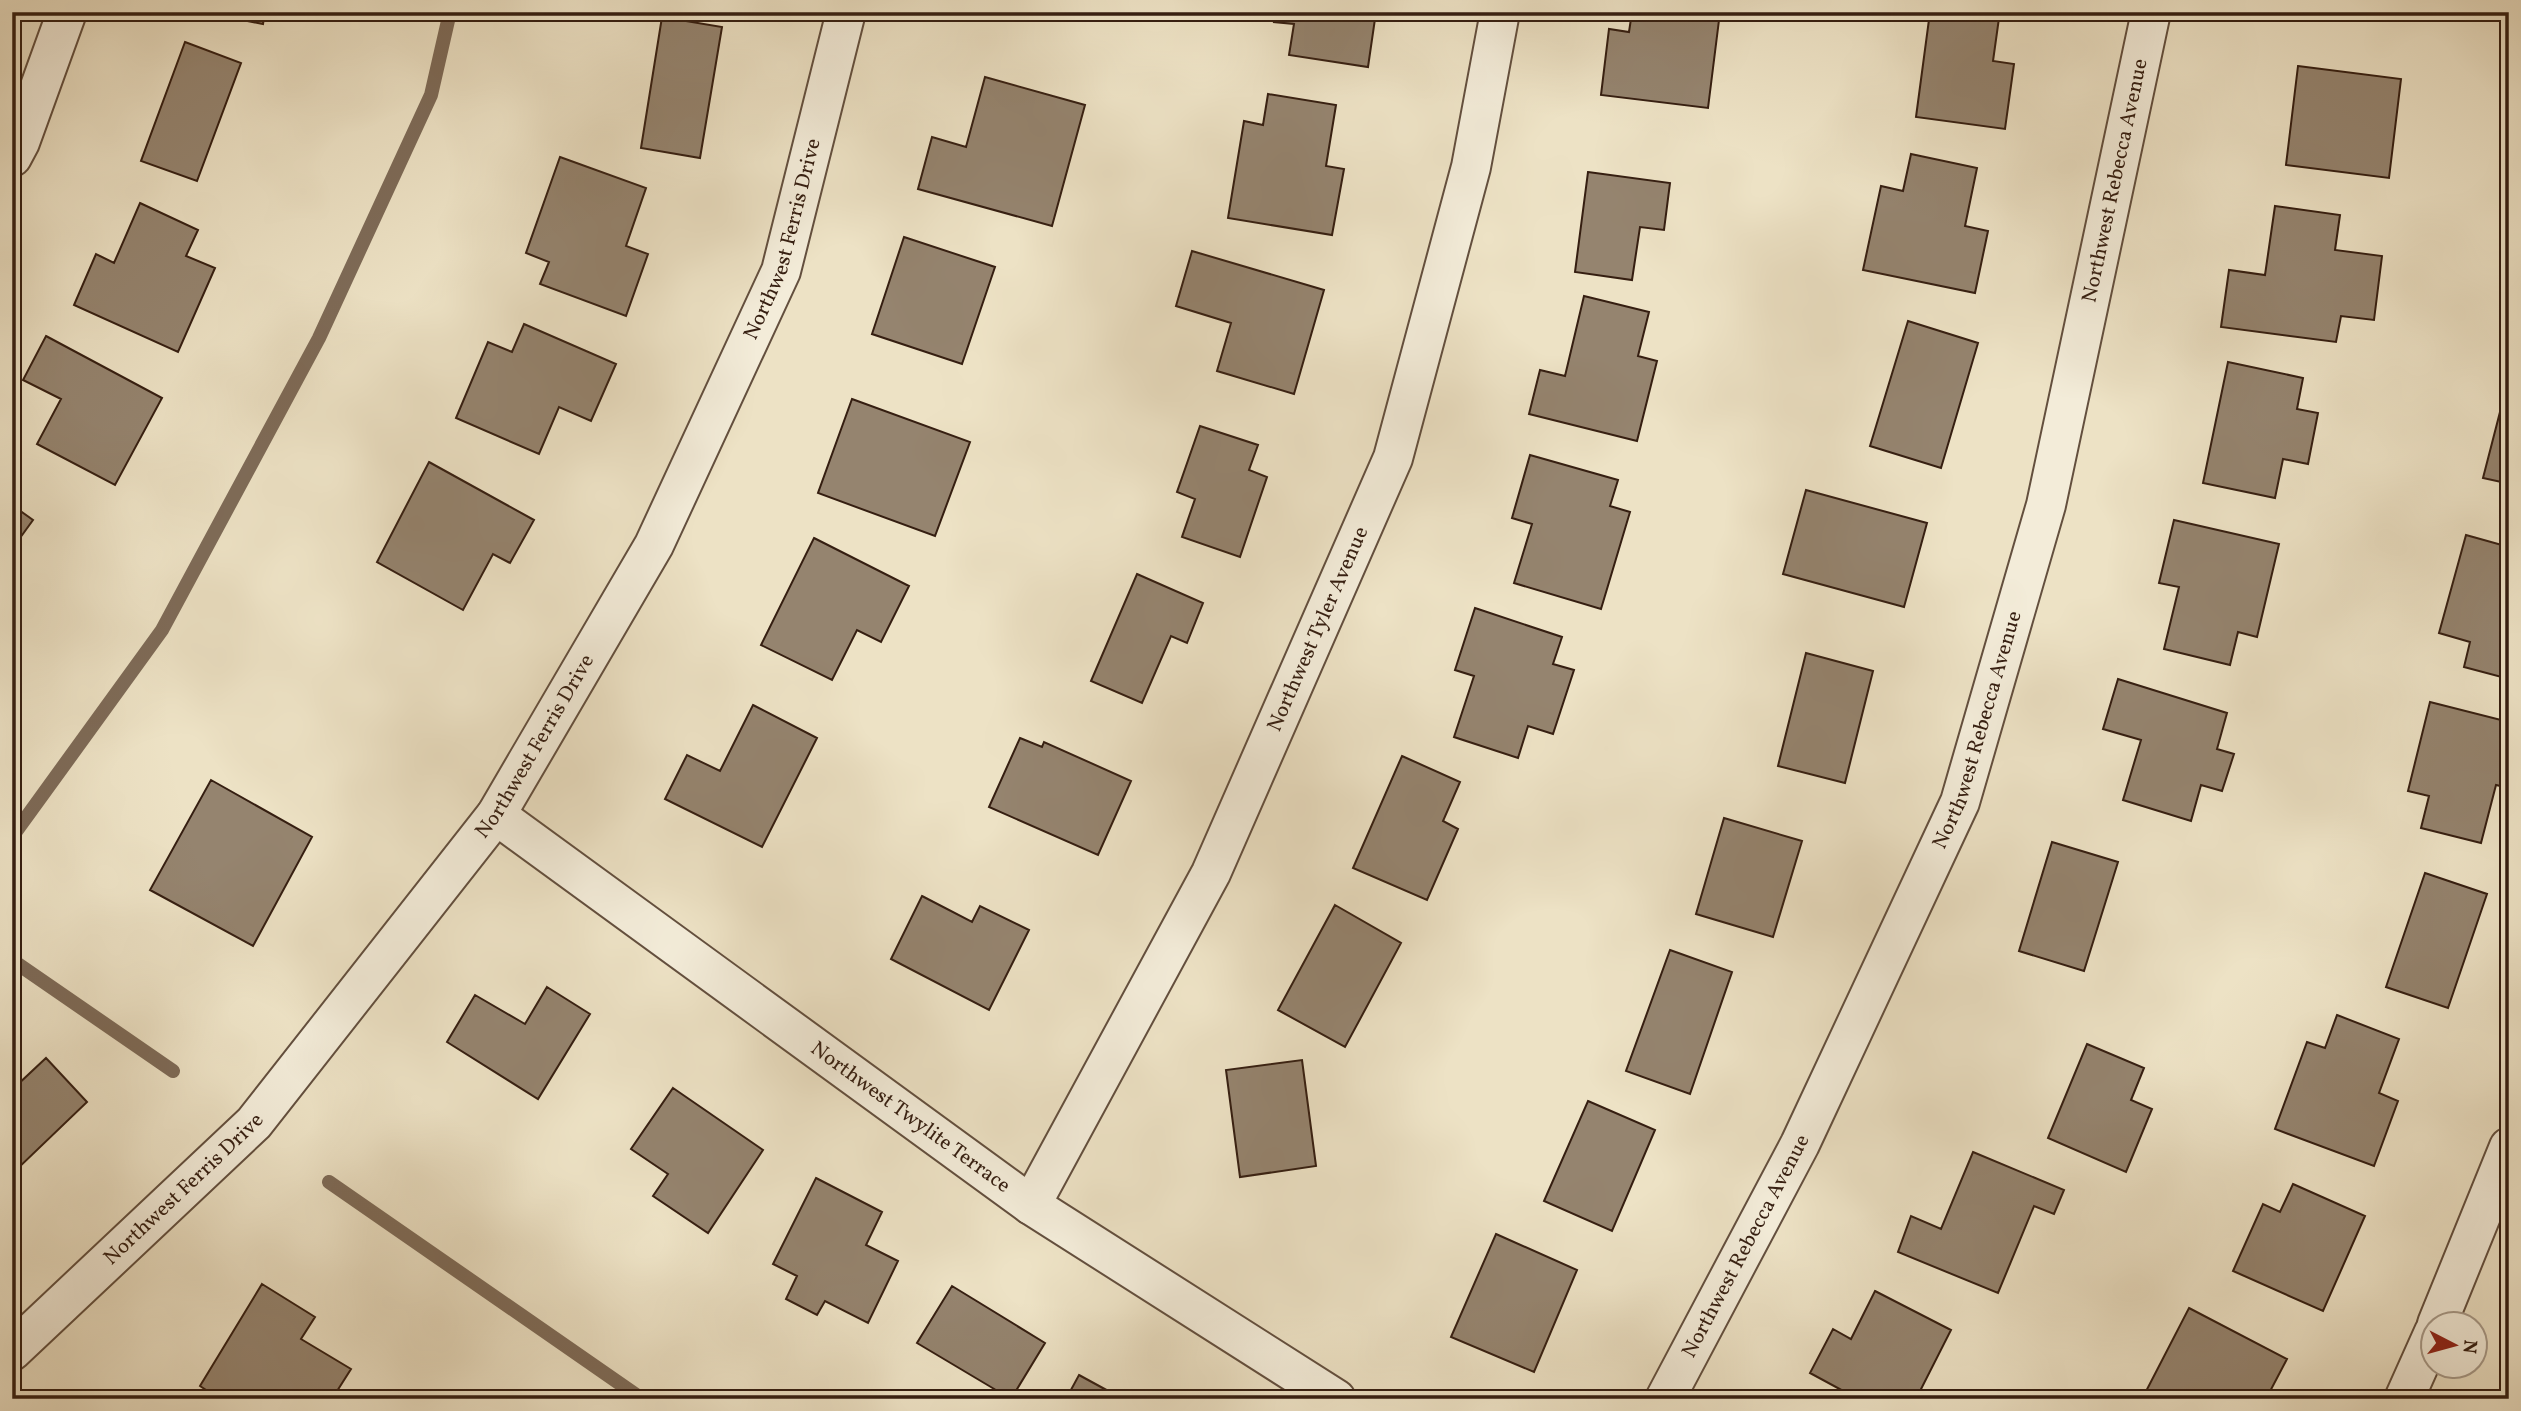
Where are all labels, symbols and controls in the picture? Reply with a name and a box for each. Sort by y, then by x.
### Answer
street label: Northwest Rebecca Avenue [2075,56,2155,305]
street label: Northwest Ferris Drive [737,135,828,344]
street label: Northwest Tyler Avenue [1260,522,1376,736]
street label: Northwest Rebecca Avenue [1925,607,2029,854]
street label: Northwest Ferris Drive [468,649,601,845]
street label: Northwest Twylite Terrace [805,1034,1017,1200]
street label: Northwest Ferris Drive [97,1107,271,1272]
street label: Northwest Rebecca Avenue [1675,1130,1817,1363]
north arrow [2420,1310,2490,1380]
text: N [2455,1338,2483,1355]

